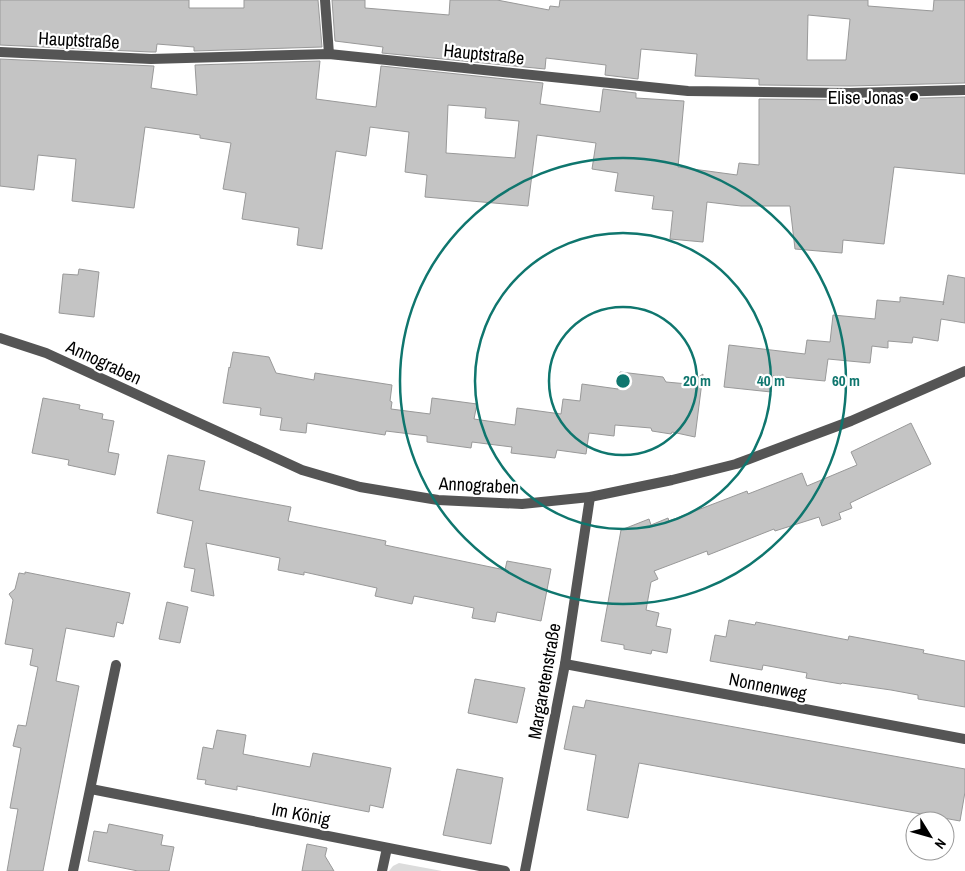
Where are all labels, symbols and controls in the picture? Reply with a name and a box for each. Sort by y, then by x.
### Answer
street label: Hauptstraße [38,25,120,55]
street label: Hauptstraße [442,37,526,71]
place label: Elise Jonas [828,85,904,110]
marker: Elise Jonas [908,91,920,103]
street label: Annograben [61,333,146,390]
text: 20 m [683,370,711,391]
text: 40 m [757,370,785,391]
text: 60 m [832,370,860,391]
centre of rings [614,372,632,390]
street label: Annograben [437,470,520,500]
street label: Margaretenstraße [522,621,566,741]
street label: Nonnenweg [727,666,810,706]
street label: Im König [270,796,333,832]
north arrow [905,811,955,861]
text: N [931,835,950,853]

